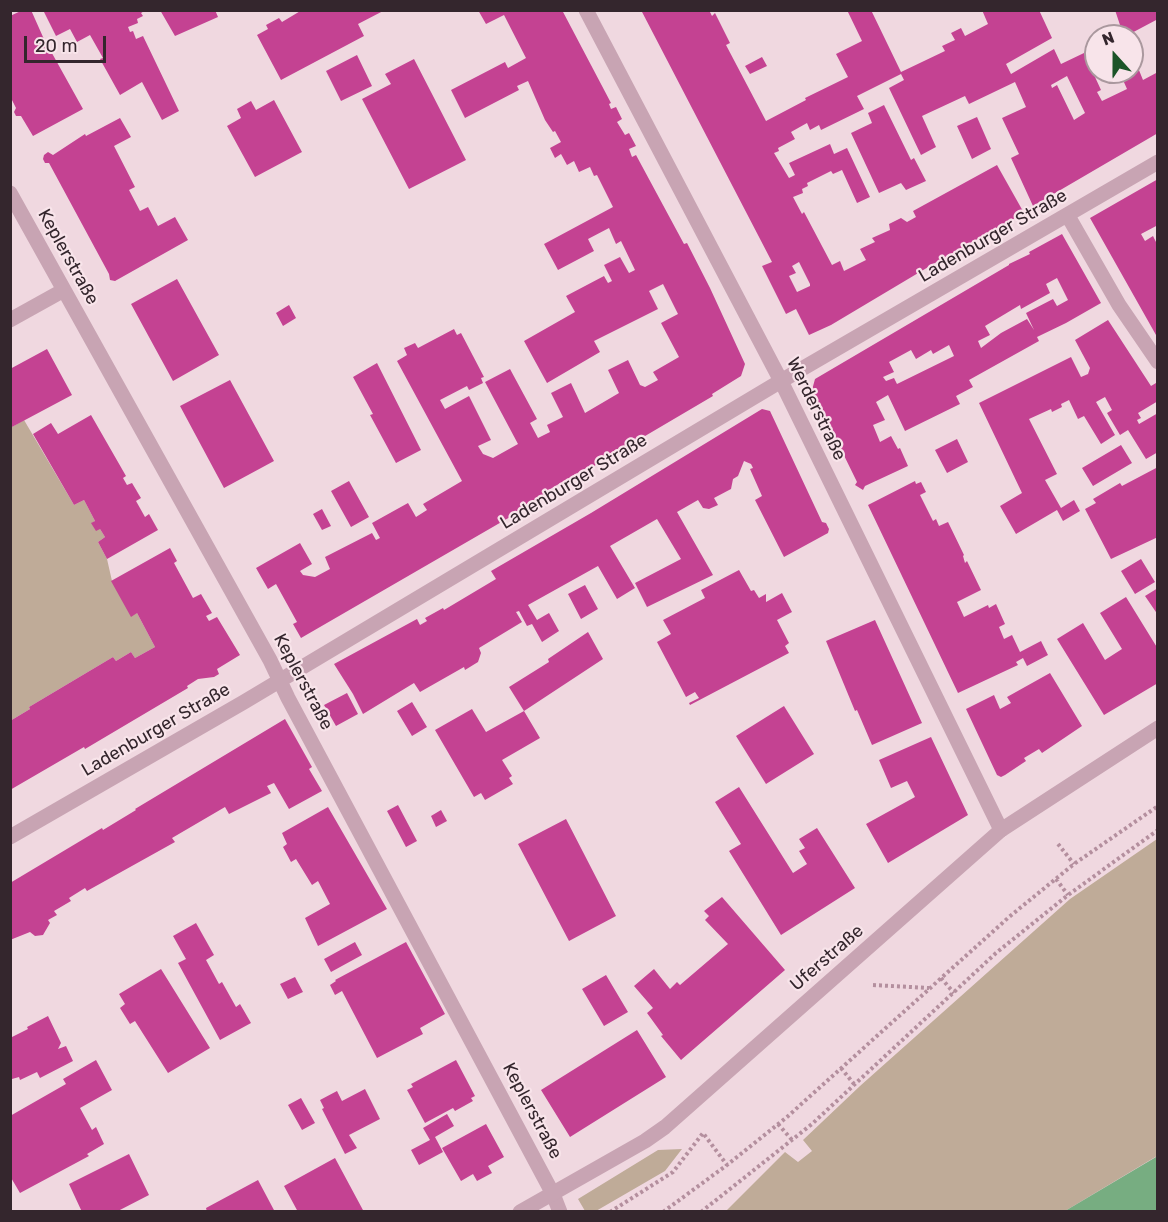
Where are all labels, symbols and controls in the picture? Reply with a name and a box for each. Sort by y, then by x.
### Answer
scale bar [27,24,110,62]
north arrow [1084,24,1144,84]
text: N [1099,28,1117,50]
text: 20 m [35,35,77,57]
street label: Ladenburger Straße [915,185,1071,287]
street label: Keplerstraße [33,205,103,309]
street label: Werderstraße [782,354,850,464]
street label: Ladenburger Straße [497,430,651,534]
street label: Keplerstraße [269,630,337,734]
street label: Ladenburger Straße [78,679,234,781]
street label: Uferstraße [786,920,868,996]
street label: Keplerstraße [498,1059,566,1163]

